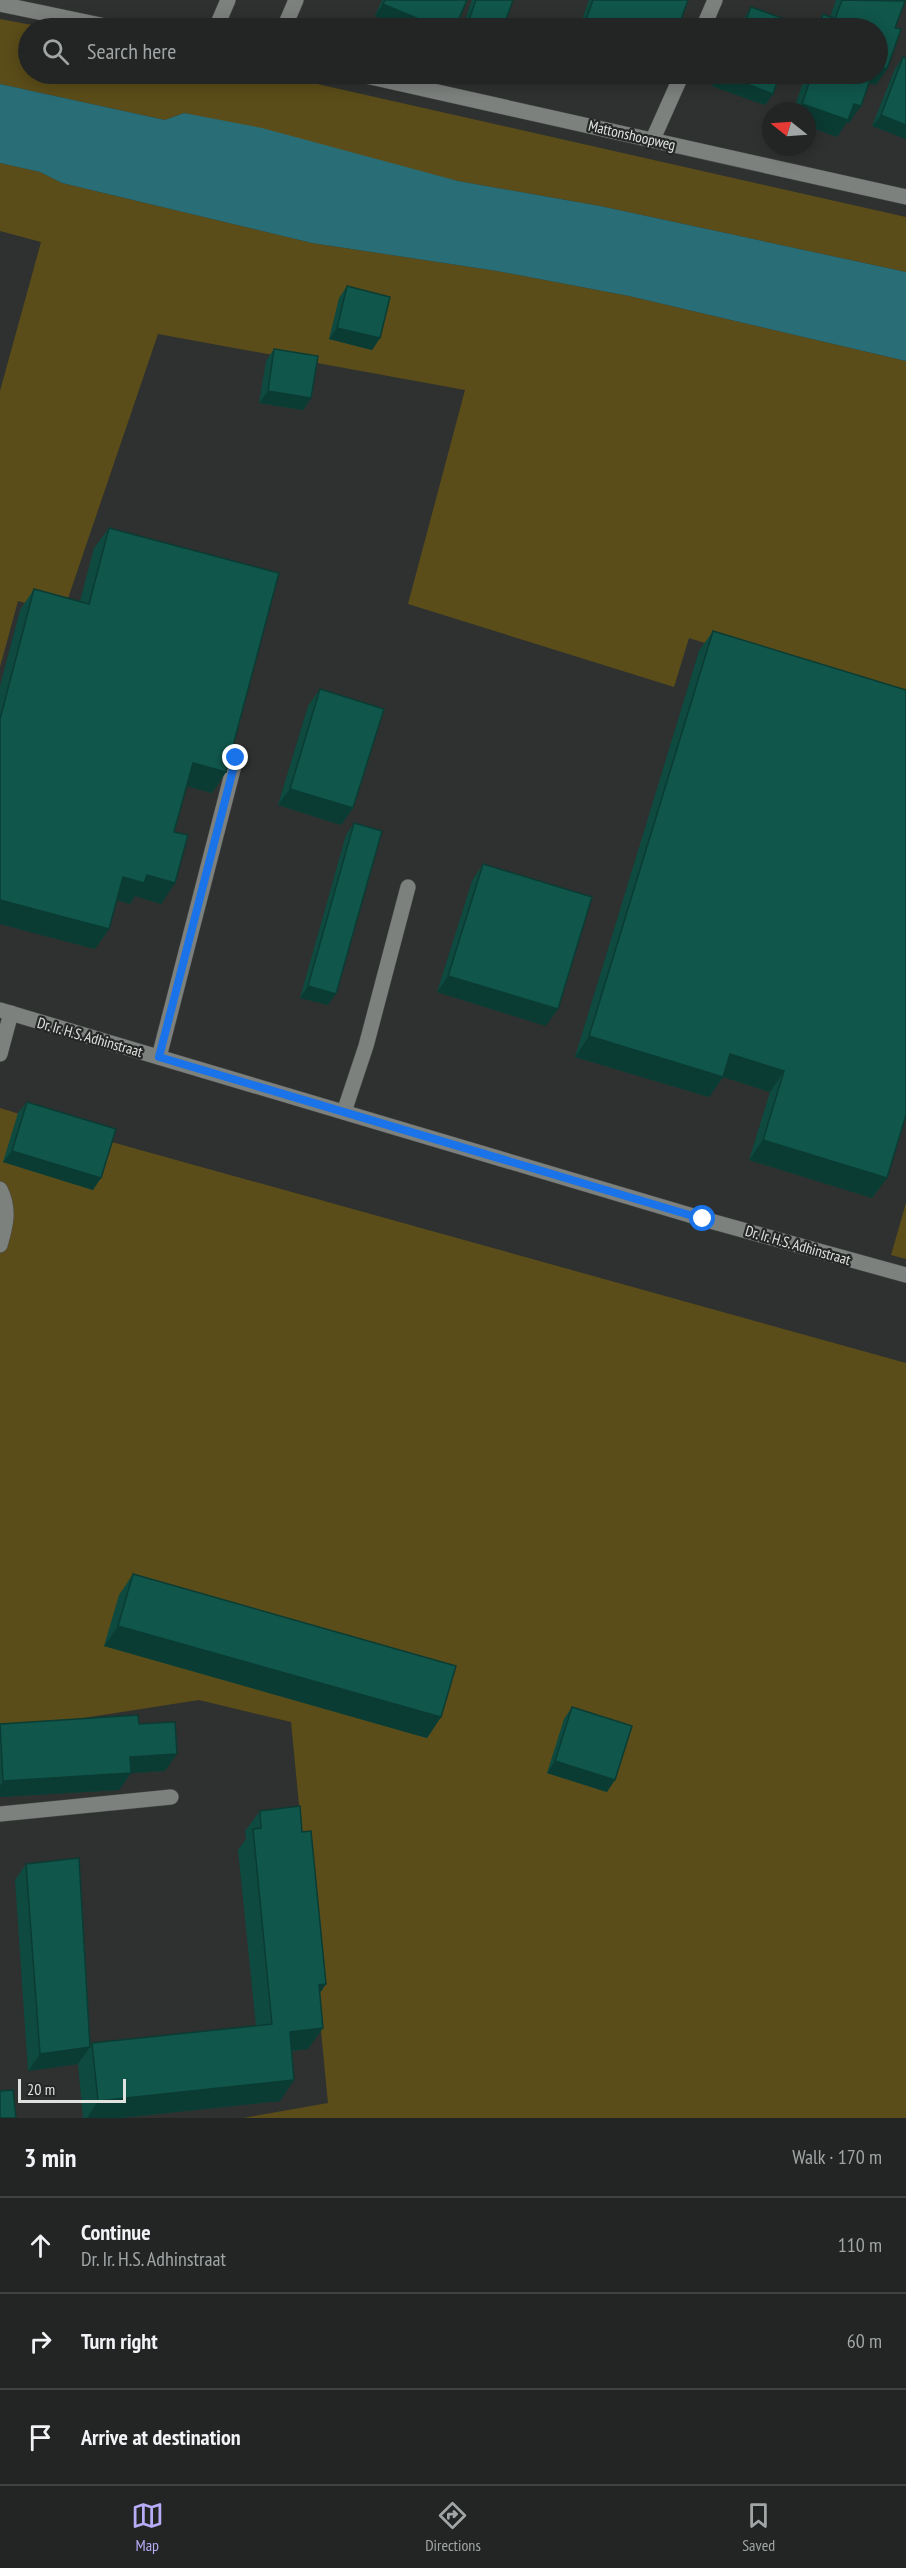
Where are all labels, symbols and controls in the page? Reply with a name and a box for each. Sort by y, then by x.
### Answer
search box [18,18,888,84]
icon: search [39,35,72,68]
text: Search here [87,37,176,65]
north arrow [762,102,816,156]
street label: Mattonshoopweg [586,116,678,154]
route end [222,744,248,770]
street label: Dr. Ir. H.S. Adhinstraat [35,1013,145,1061]
route start [689,1205,715,1231]
street label: Dr. Ir. H.S. Adhinstraat [743,1221,853,1269]
scale bar [18,2076,126,2104]
text: 20 m [27,2079,55,2099]
text: 3 min [24,2141,77,2174]
text: Walk · 170 m [792,2144,882,2170]
text: Continue [81,2218,151,2246]
icon: ahead [24,2229,57,2262]
text: 110 m [838,2232,882,2258]
text: Dr. Ir. H.S. Adhinstraat [81,2246,226,2272]
icon: right [24,2325,57,2358]
text: Turn right [81,2327,158,2355]
text: 60 m [847,2328,882,2354]
icon: arrive [24,2421,57,2454]
text: Arrive at destination [81,2423,241,2451]
tab: Map [131,2499,164,2555]
tab: Directions [425,2499,481,2555]
tab: Saved [742,2499,775,2555]

